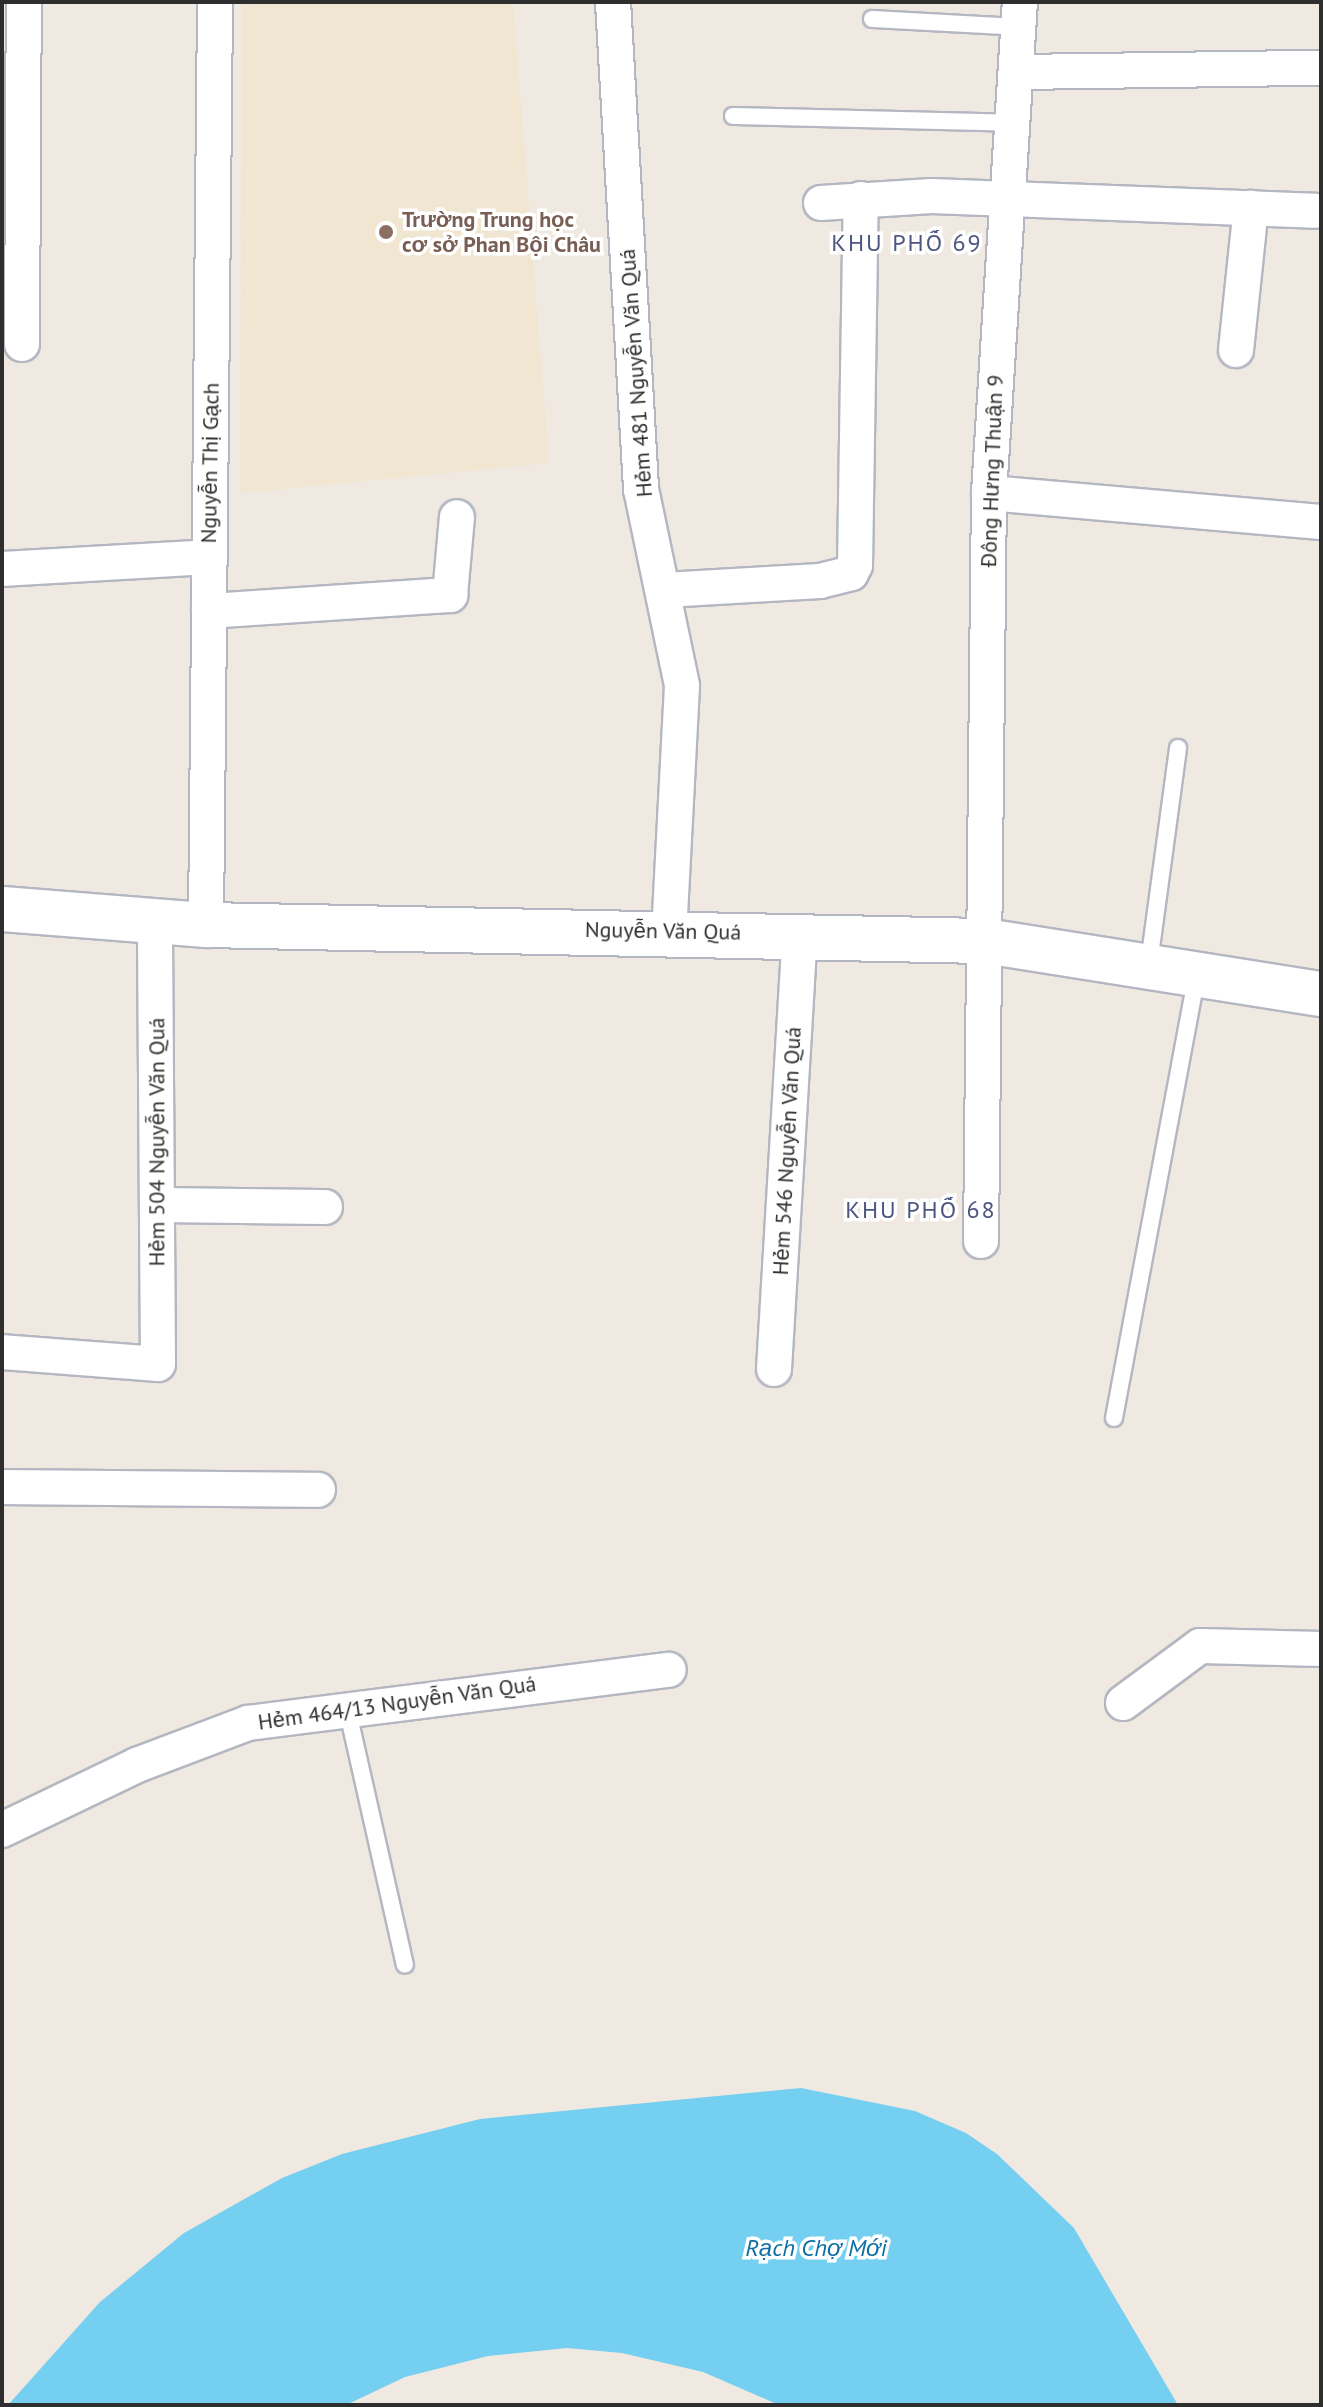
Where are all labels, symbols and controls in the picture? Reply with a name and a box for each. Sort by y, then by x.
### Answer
place label: Trường Trung học cơ sở Phan Bội Châu [402,206,601,258]
marker: Trường Trung học cơ sở Phan Bội Châu [377,223,395,241]
district label: KHU PHỐ 69 [831,229,983,257]
street label: Hẻm 481 Nguyễn Văn Quá [614,248,658,498]
street label: Đông Hưng Thuận 9 [975,374,1009,568]
street label: Nguyễn Thị Gạch [195,382,225,544]
street label: Nguyễn Văn Quá [584,916,742,946]
street label: Hẻm 504 Nguyễn Văn Quá [144,1017,170,1267]
street label: Hẻm 546 Nguyễn Văn Quá [767,1026,807,1276]
district label: KHU PHỐ 68 [845,1196,997,1224]
street label: Hẻm 464/13 Nguyễn Văn Quá [256,1670,538,1736]
water label: Rạch Chợ Mới [745,2234,887,2262]

